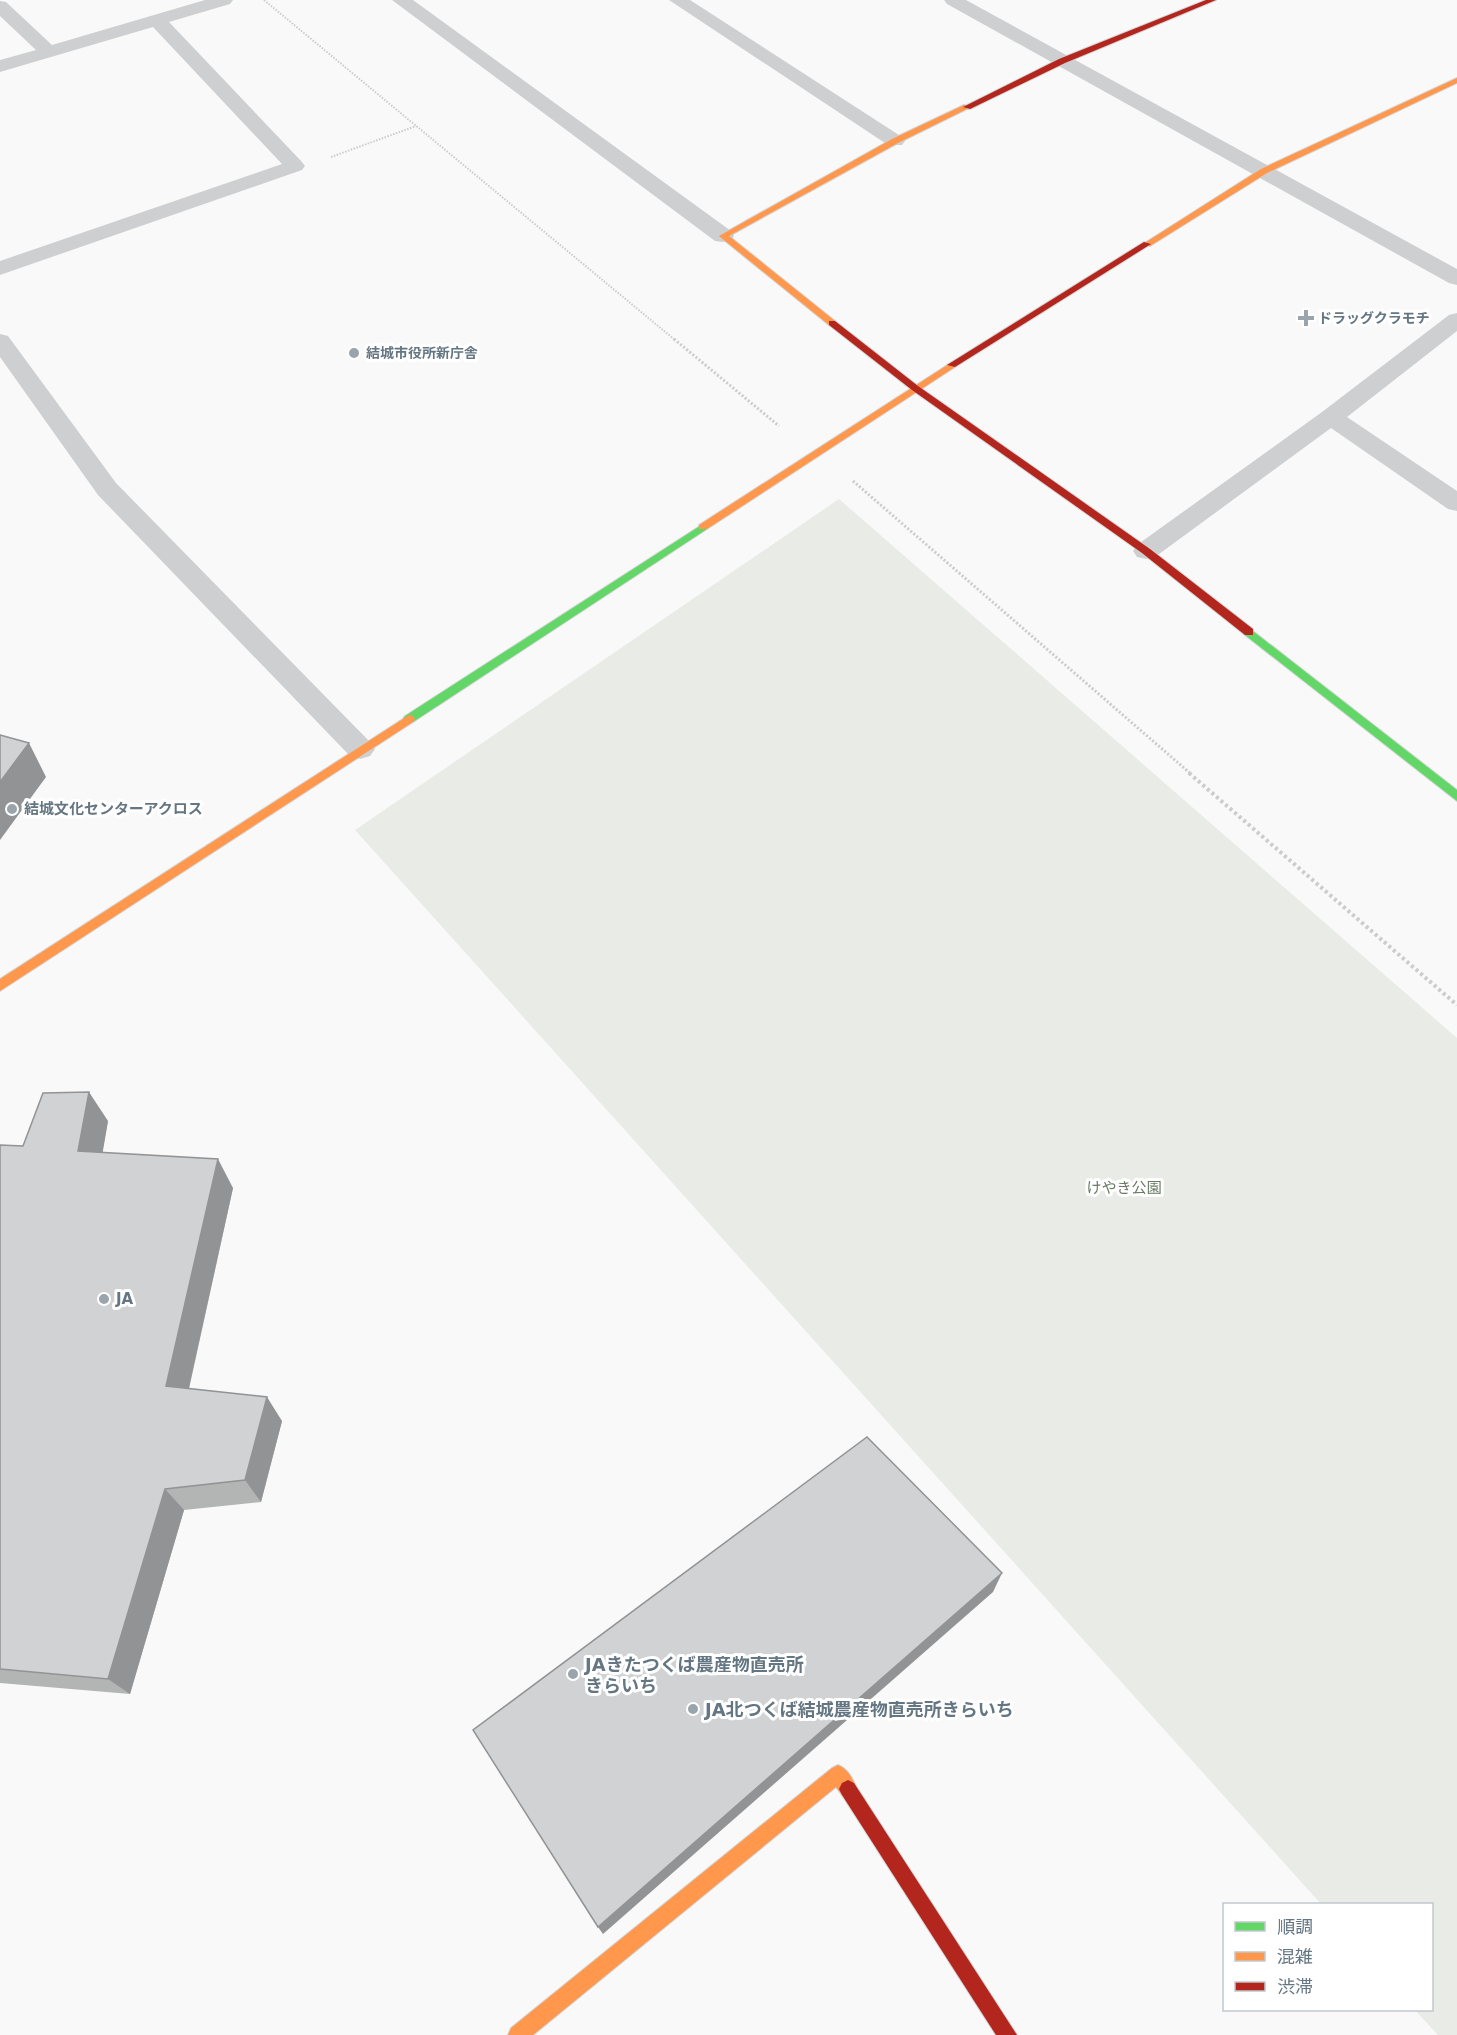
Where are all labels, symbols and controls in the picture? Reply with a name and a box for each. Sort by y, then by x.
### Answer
place label: ドラッグクラモチ [1318,310,1430,326]
marker: ドラッグクラモチ [1299,311,1313,325]
place label: 結城市役所新庁舎 [366,345,478,361]
marker: 結城市役所新庁舎 [347,346,361,360]
place label: 結城文化センターアクロス [24,800,203,818]
marker: 結城文化センターアクロス [5,802,19,816]
park label: けやき公園 [1086,1179,1162,1197]
place label: JA [115,1290,134,1308]
marker: JA [97,1292,111,1306]
place label: JAきたつくば農産物直売所 きらいち [583,1654,804,1696]
marker: JAきたつくば農産物直売所 きらいち [566,1667,580,1681]
place label: JA北つくば結城農産物直売所きらいち [703,1699,1014,1720]
marker: JA北つくば結城農産物直売所きらいち [686,1702,700,1716]
legend [1223,1903,1433,2011]
text: 順調 [1277,1916,1313,1937]
text: 混雑 [1277,1946,1313,1967]
text: 渋滞 [1277,1976,1313,1997]

